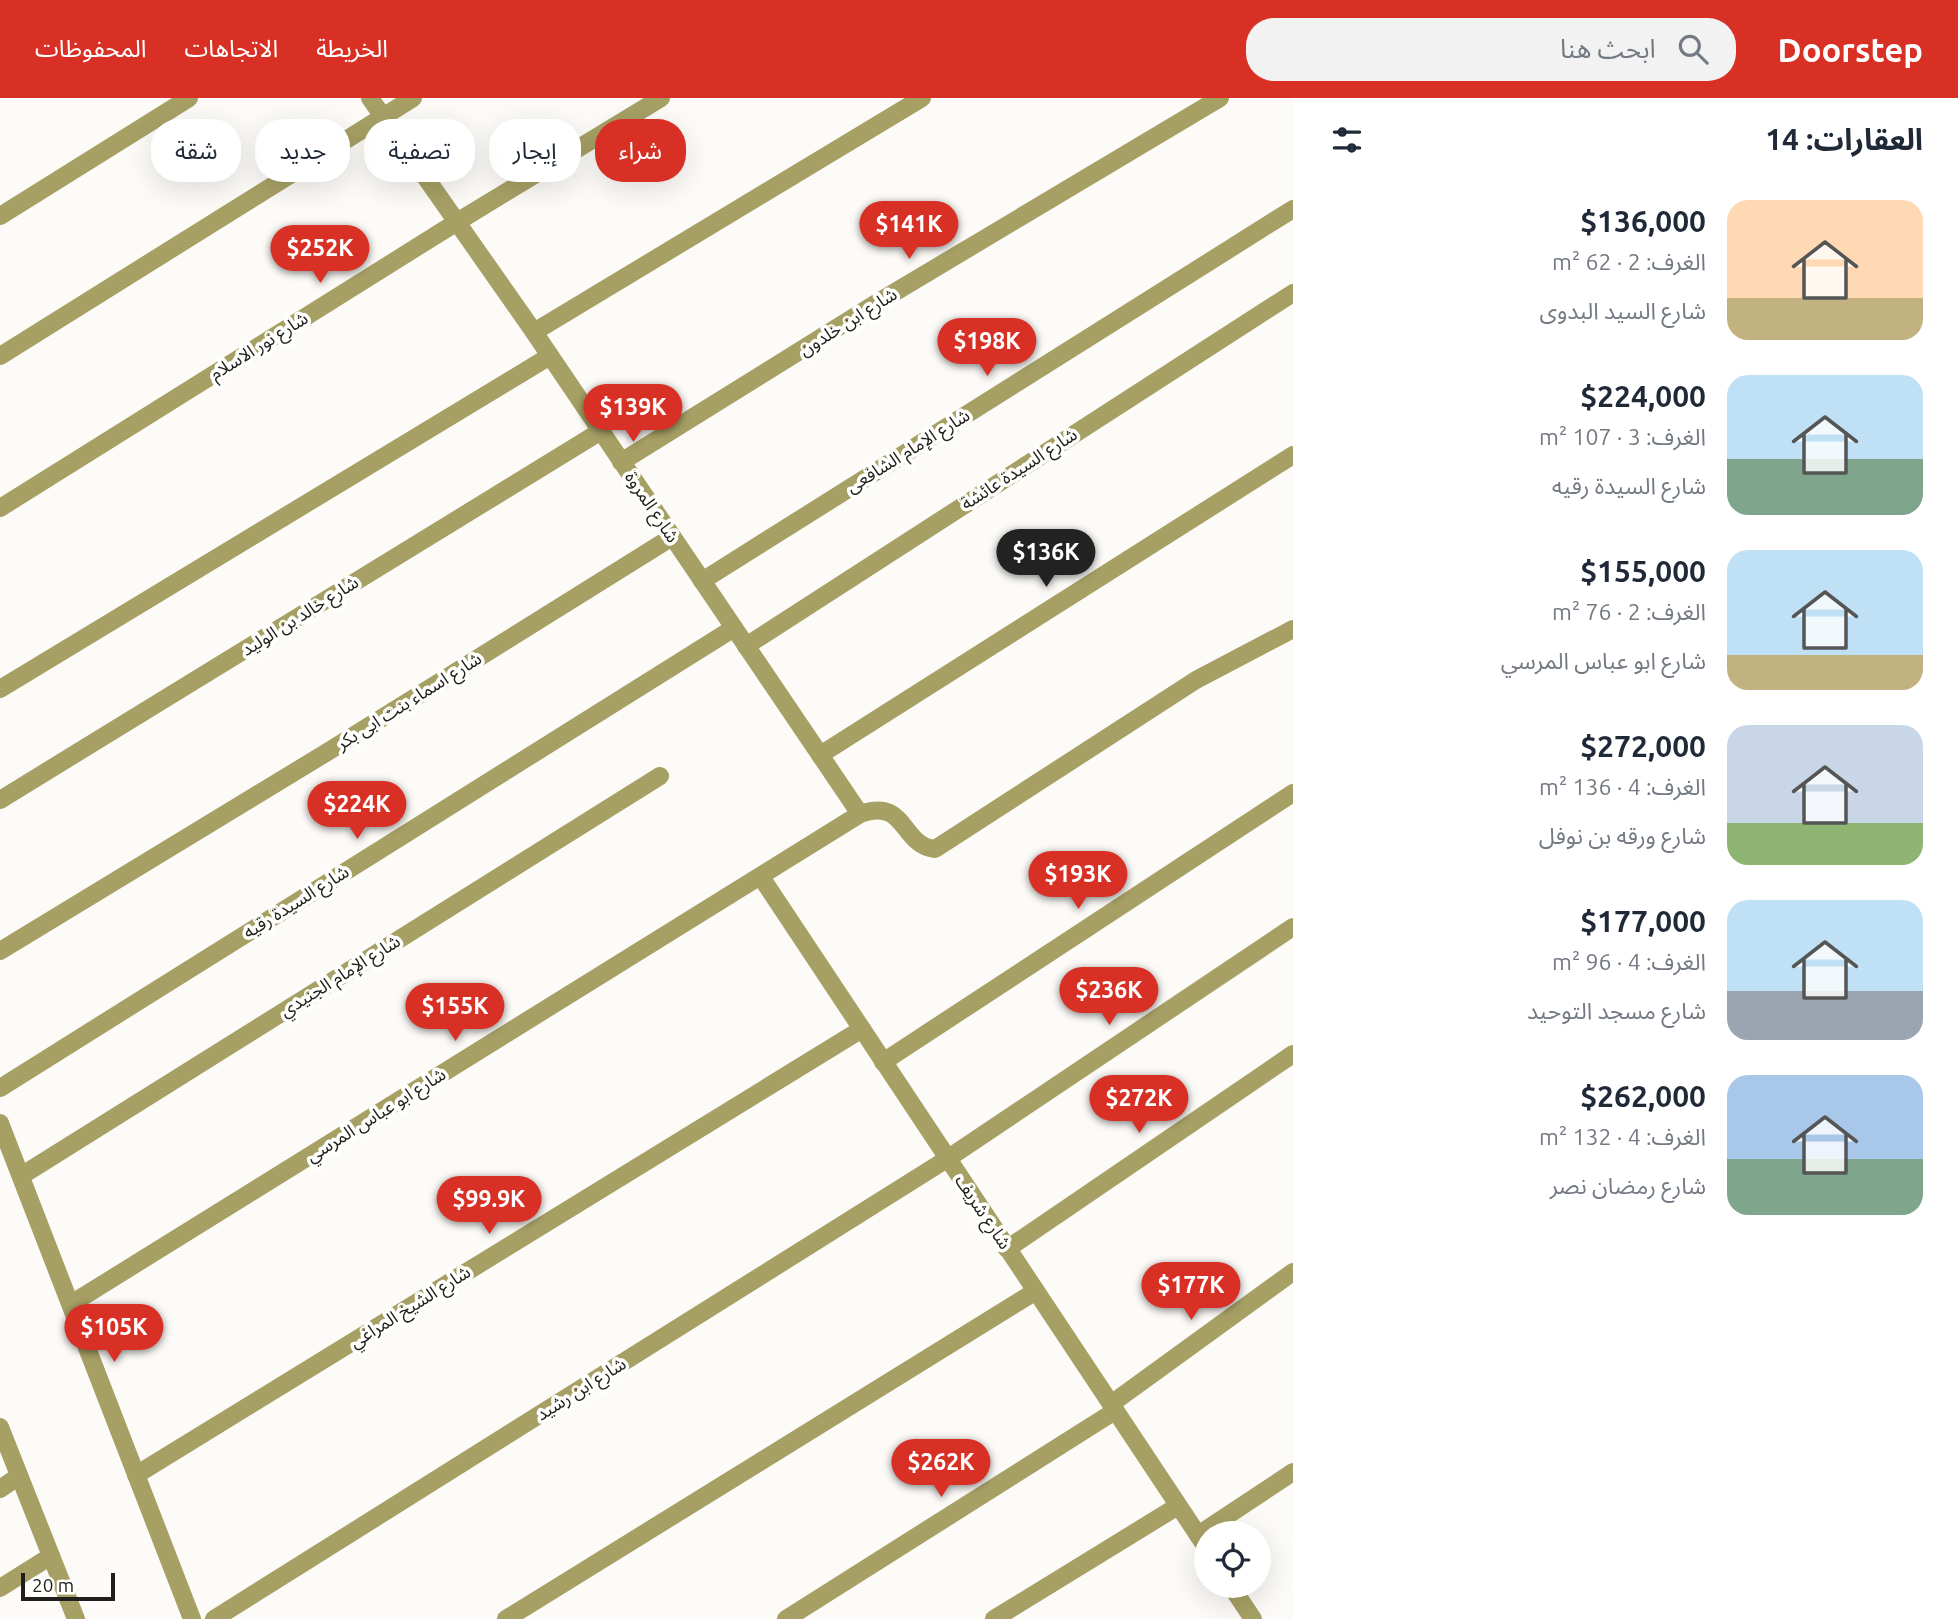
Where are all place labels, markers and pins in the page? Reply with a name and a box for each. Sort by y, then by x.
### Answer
pin: $141K [860,202,958,261]
pin: $252K [271,226,369,285]
pin: $198K [938,318,1036,378]
pin: $139K [584,384,682,444]
pin: $136K [997,530,1095,589]
pin: $224K [308,782,406,841]
pin: $193K [1029,852,1127,911]
pin: $236K [1060,968,1158,1027]
pin: $155K [406,984,504,1043]
pin: $272K [1090,1076,1188,1135]
pin: $99.9K [432,1176,546,1236]
pin: $177K [1142,1262,1240,1322]
pin: $105K [65,1304,163,1364]
pin: $262K [892,1440,990,1499]

